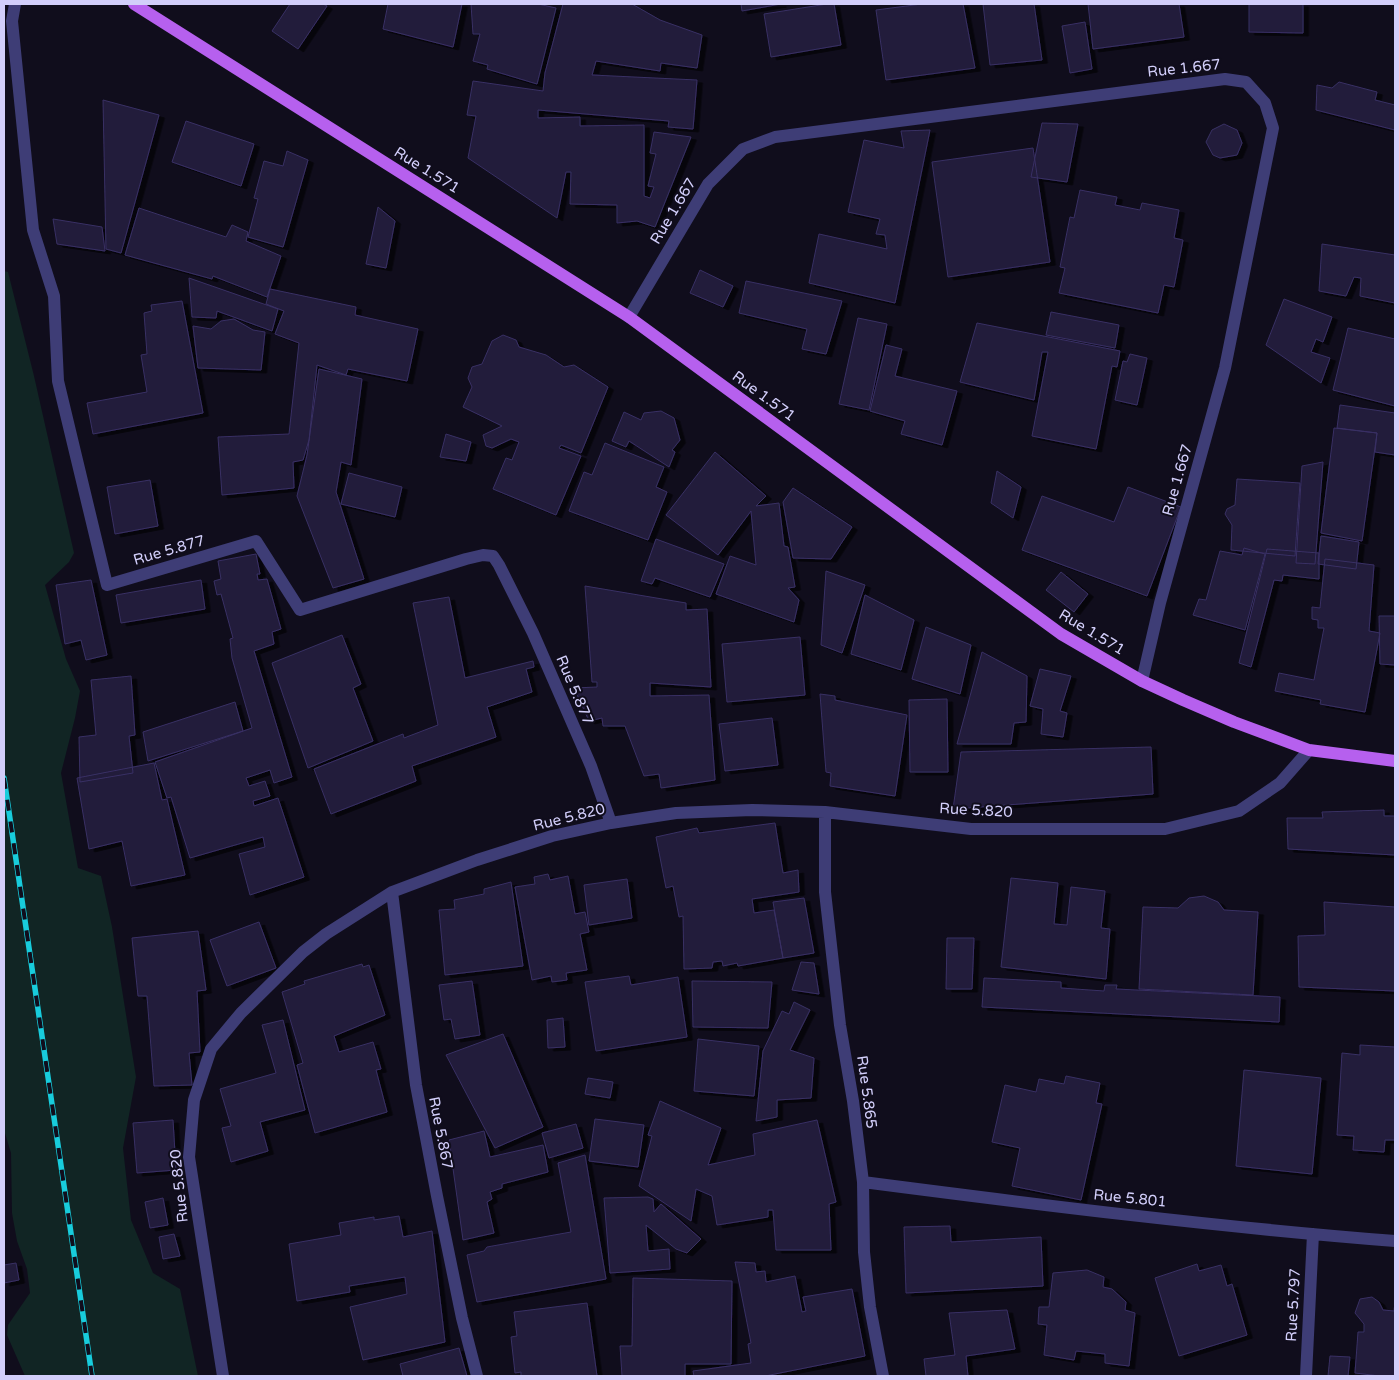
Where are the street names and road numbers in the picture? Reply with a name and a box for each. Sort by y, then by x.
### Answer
street label: Rue 1.667 [1146,55,1222,81]
street label: Rue 1.571 [391,143,463,197]
street label: Rue 1.667 [646,175,700,247]
street label: Rue 1.571 [729,367,799,425]
street label: Rue 1.667 [1158,442,1196,518]
street label: Rue 5.877 [131,531,207,569]
street label: Rue 1.571 [1056,605,1128,659]
street label: Rue 5.877 [552,653,598,727]
street label: Rue 5.820 [531,799,607,835]
street label: Rue 5.820 [939,799,1013,821]
street label: Rue 5.865 [853,1054,881,1130]
street label: Rue 5.867 [425,1095,457,1171]
street label: Rue 5.820 [166,1148,192,1224]
street label: Rue 5.801 [1092,1185,1168,1211]
street label: Rue 5.797 [1282,1268,1304,1342]

